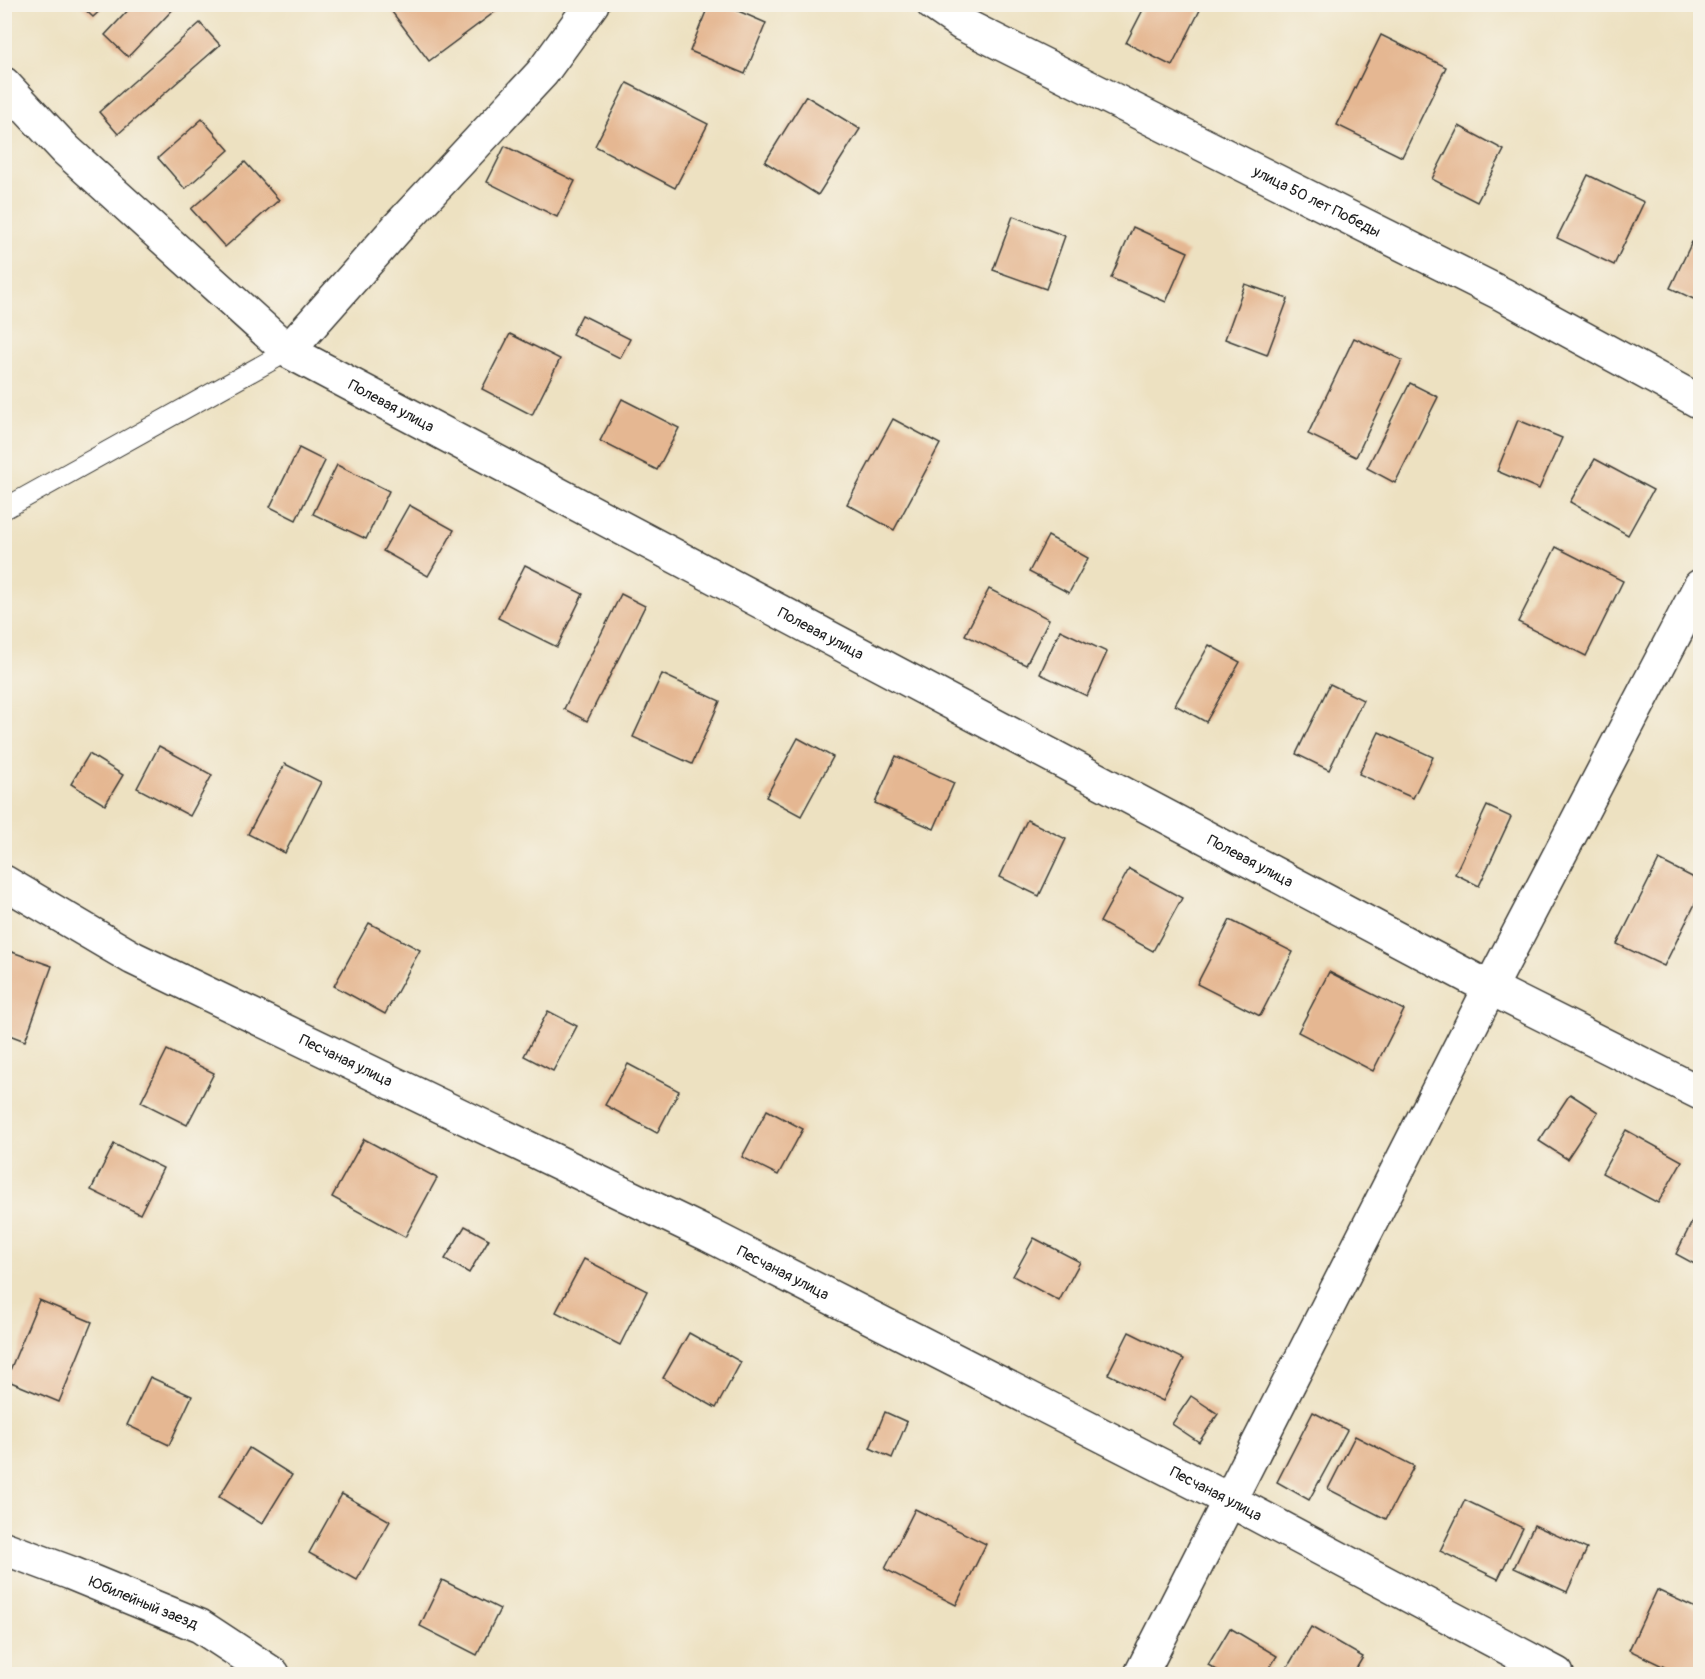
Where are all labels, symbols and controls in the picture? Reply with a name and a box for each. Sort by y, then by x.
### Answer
street label: улица 50 лет Победы [1249,162,1384,242]
street label: Полевая улица [345,376,437,437]
street label: Полевая улица [774,603,867,664]
street label: Полевая улица [1204,831,1296,892]
street label: Песчаная улица [296,1030,395,1091]
street label: Песчаная улица [734,1242,832,1305]
street label: Песчаная улица [1167,1463,1265,1526]
street label: Юбилейный заезд [86,1572,201,1634]

